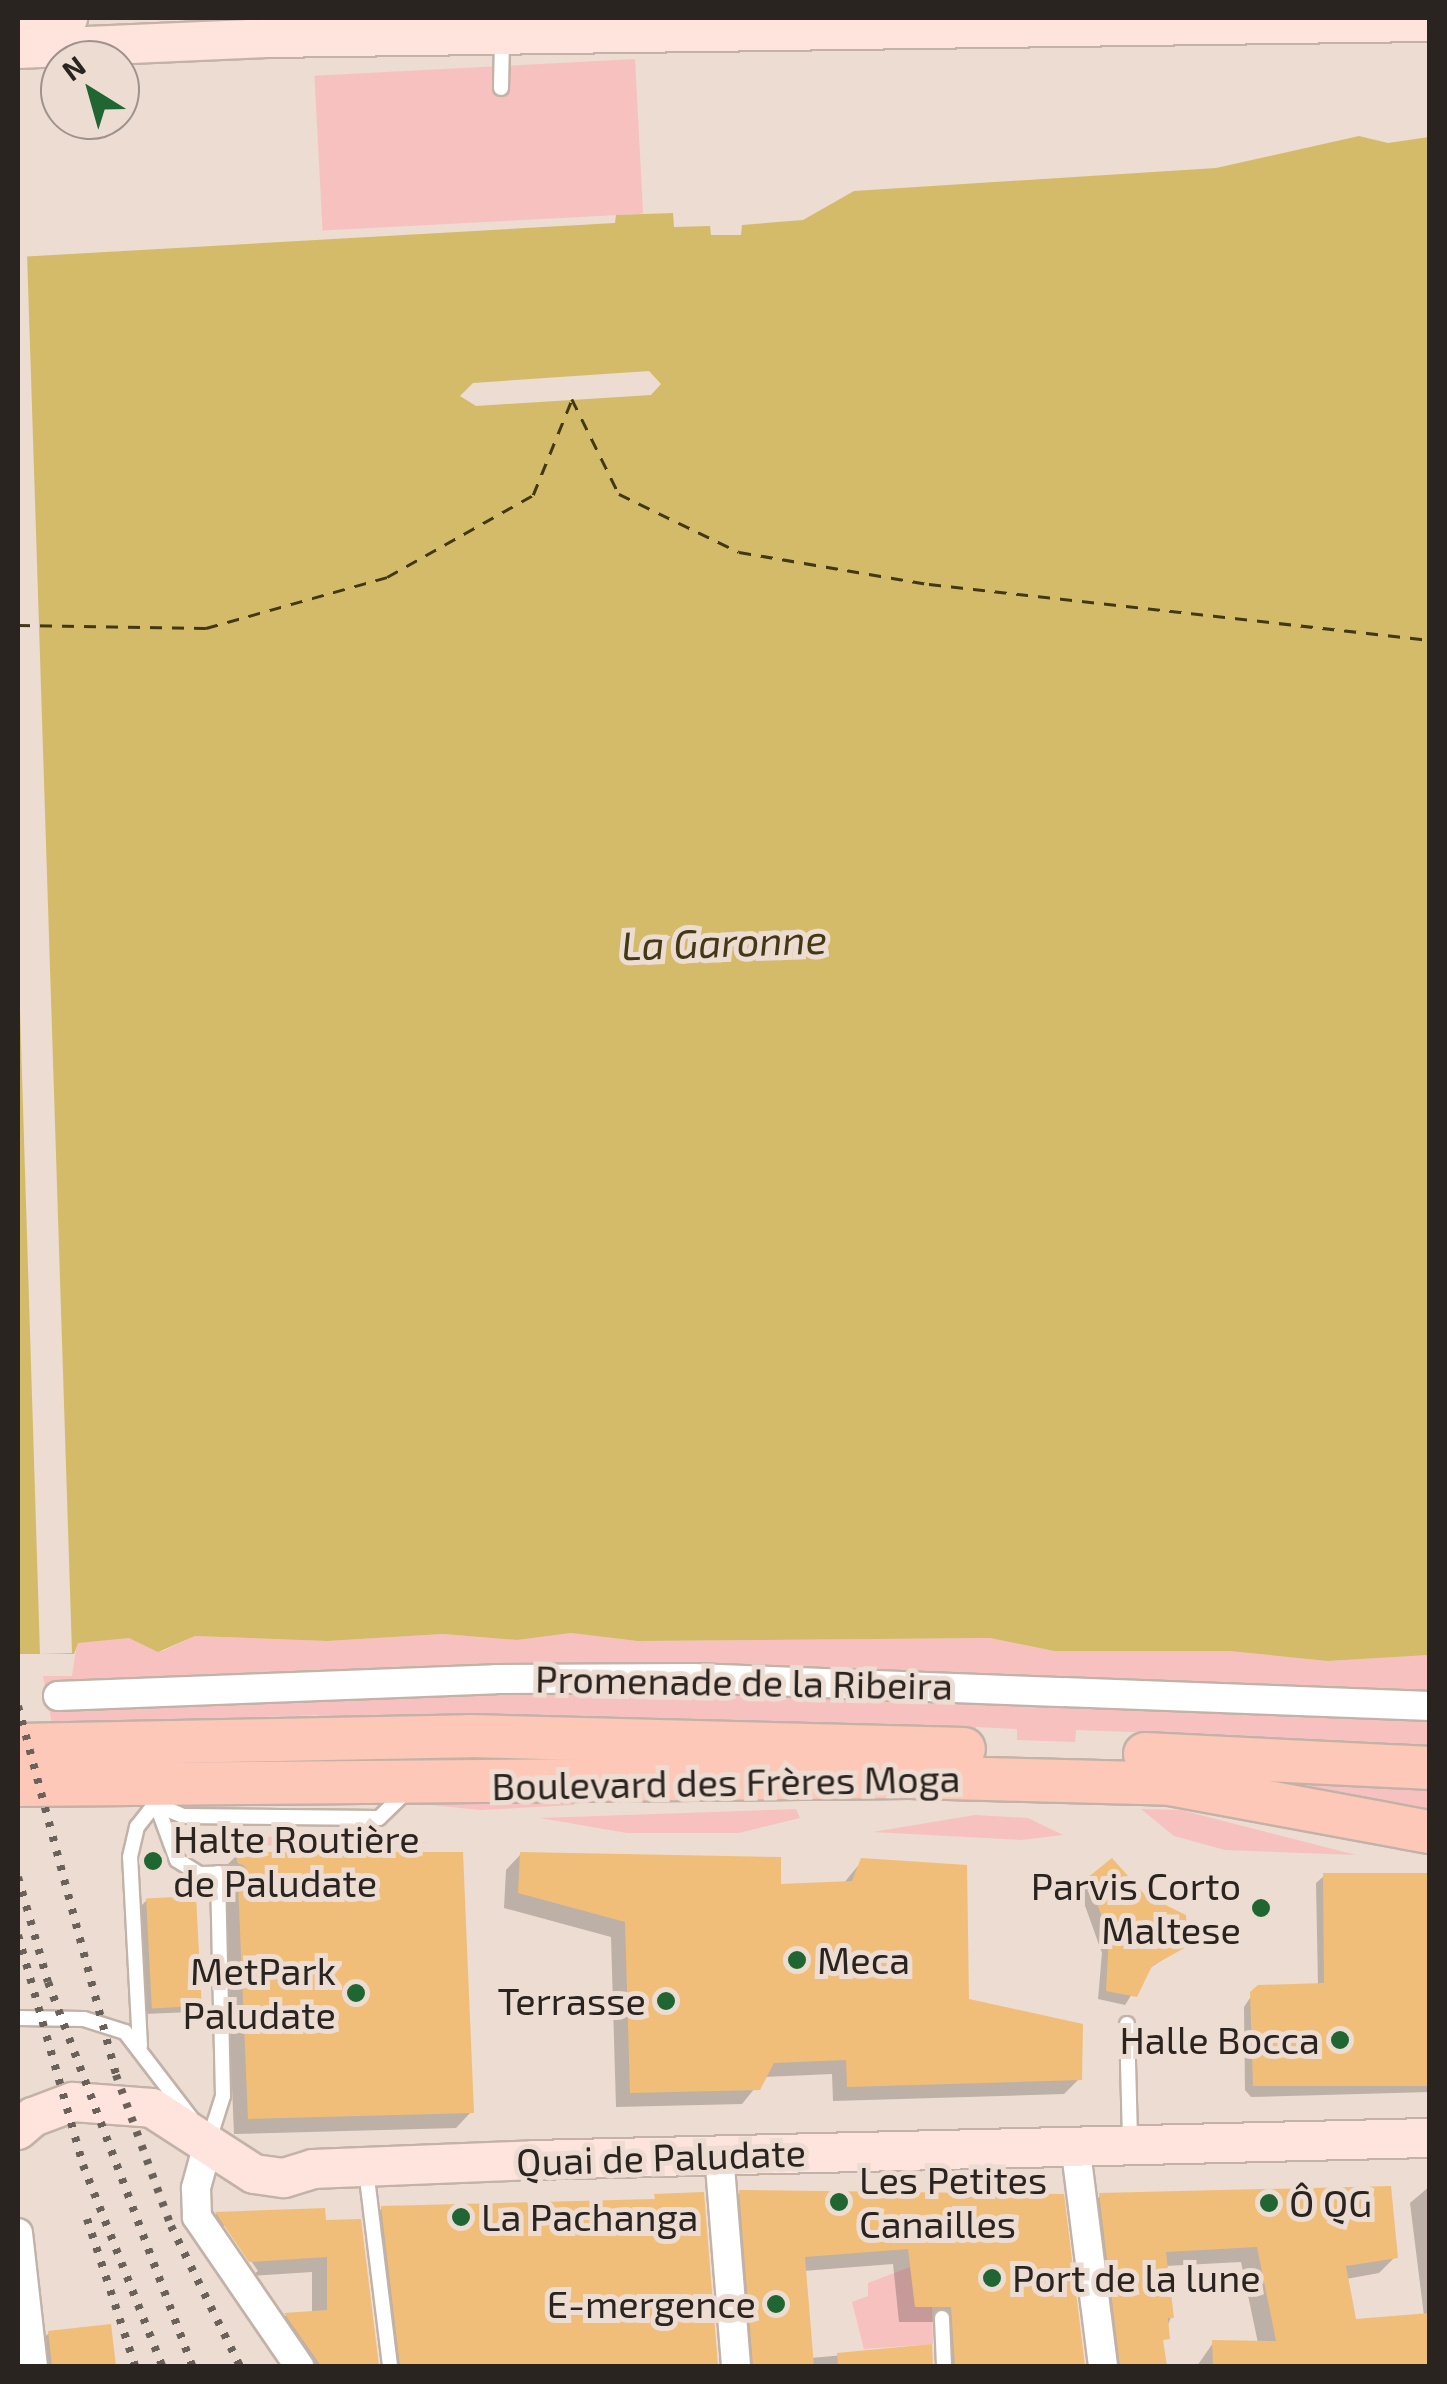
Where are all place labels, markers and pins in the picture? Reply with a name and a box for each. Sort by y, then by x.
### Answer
place label: Halte Routière de Paludate [173,1816,420,1906]
marker: Halte Routière de Paludate [142,1850,164,1872]
place label: Parvis Corto Maltese [1031,1863,1241,1952]
marker: Parvis Corto Maltese [1250,1897,1272,1919]
place label: Meca [817,1937,910,1983]
place label: MetPark Paludate [182,1948,336,2038]
marker: Meca [786,1949,808,1971]
place label: Terrasse [497,1978,646,2024]
marker: MetPark Paludate [345,1982,367,2004]
marker: Terrasse [655,1990,677,2012]
place label: Halle Bocca [1119,2017,1320,2063]
marker: Halle Bocca [1329,2029,1351,2051]
place label: Les Petites Canailles [859,2157,1047,2246]
place label: Ô QG [1289,2180,1372,2226]
marker: Les Petites Canailles [828,2191,850,2213]
marker: Ô QG [1258,2192,1280,2214]
place label: La Pachanga [481,2194,698,2240]
marker: La Pachanga [450,2206,472,2228]
place label: Port de la lune [1012,2255,1261,2301]
marker: Port de la lune [981,2267,1003,2289]
place label: E-mergence [547,2281,756,2327]
marker: E-mergence [765,2293,787,2315]

